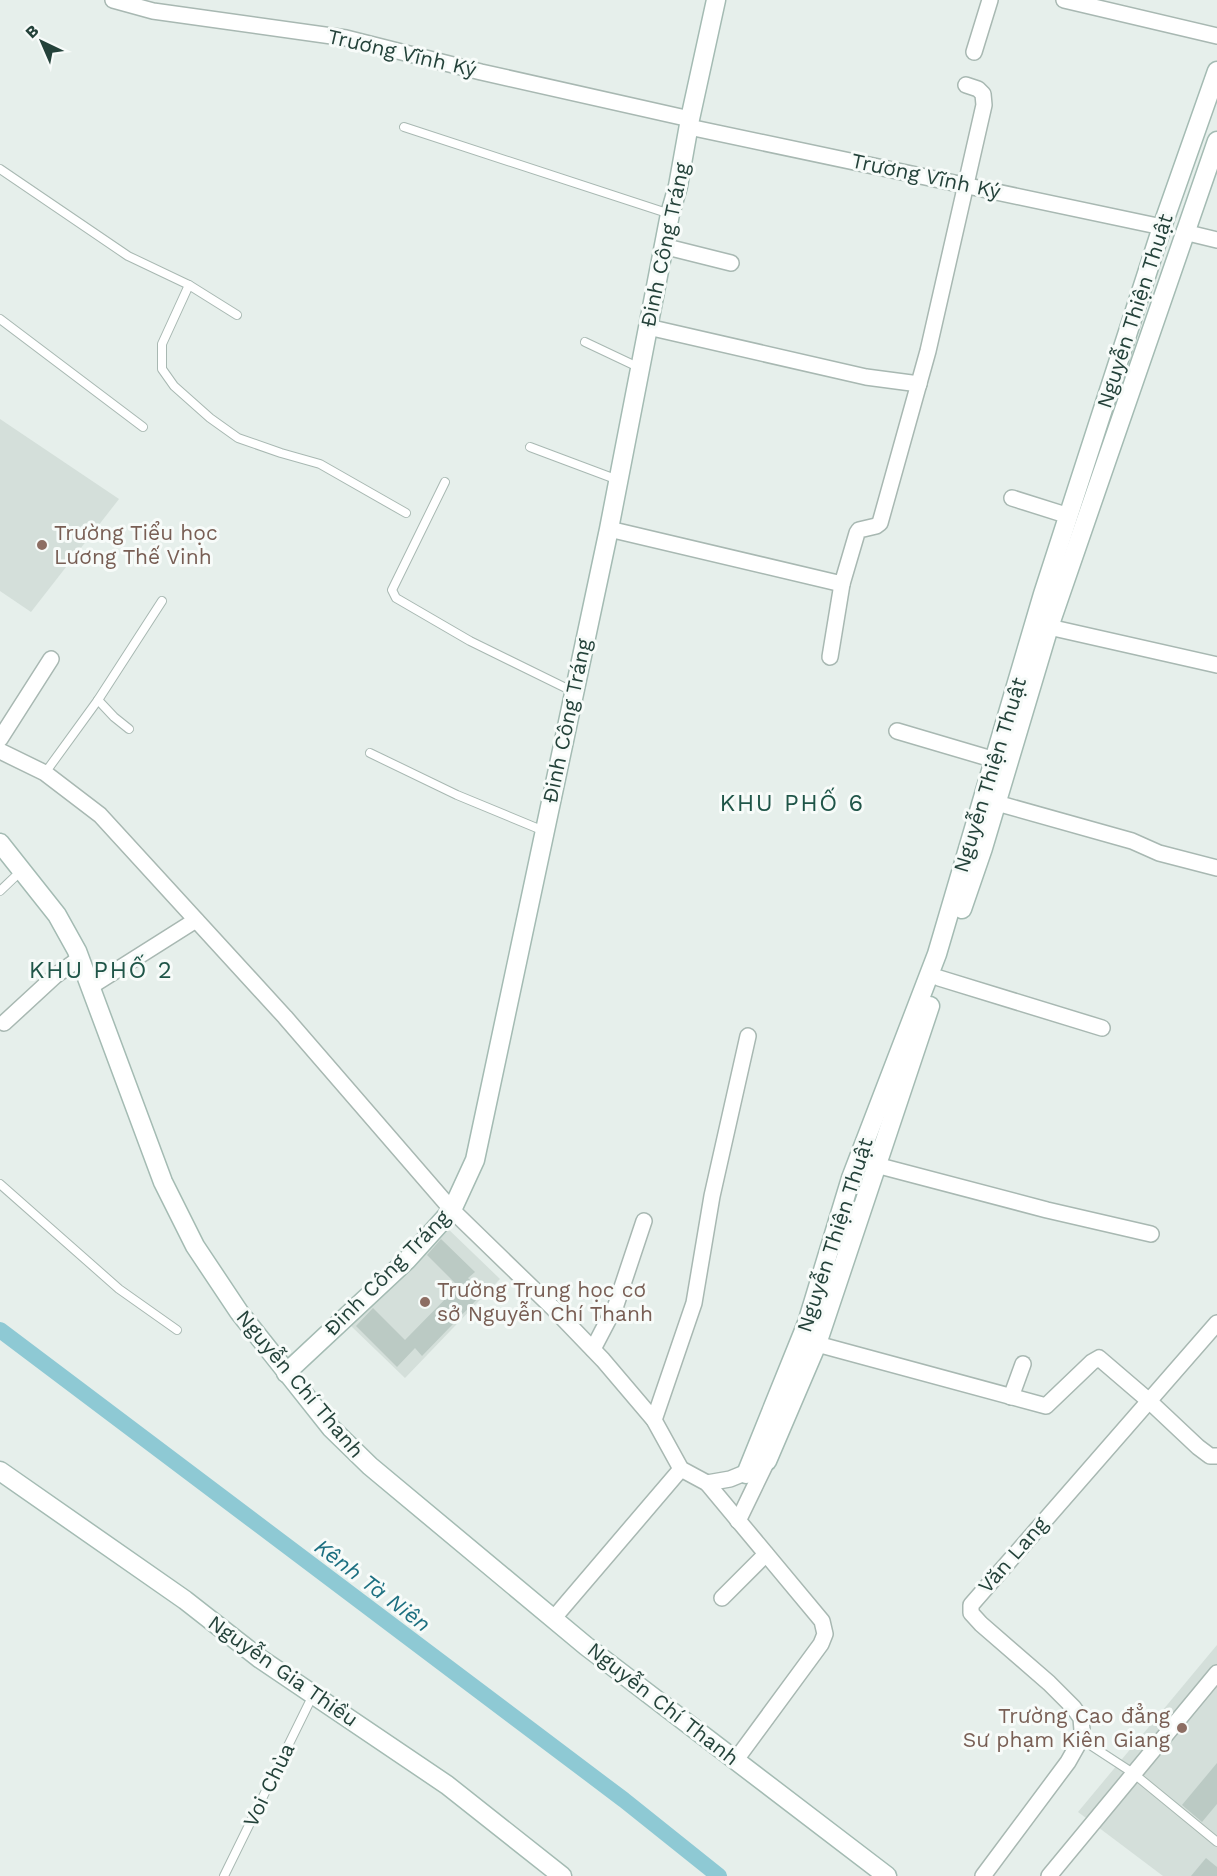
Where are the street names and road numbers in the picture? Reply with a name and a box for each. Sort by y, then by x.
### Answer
street label: Trương Vĩnh Ký [325,23,479,82]
street label: Trương Vĩnh Ký [849,147,1003,204]
street label: Đinh Công Tráng [635,160,694,329]
street label: Nguyễn Thiện Thuật [1091,210,1178,411]
street label: Đinh Công Tráng [537,636,596,805]
street label: Nguyễn Thiện Thuật [948,674,1031,876]
street label: Nguyễn Thiện Thuật [791,1134,878,1335]
street label: Đinh Công Tráng [319,1204,455,1341]
street label: Nguyễn Chí Thanh [231,1305,369,1463]
street label: Văn Lang [973,1511,1053,1598]
street label: Nguyễn Gia Thiều [204,1610,363,1732]
street label: Nguyễn Chí Thanh [583,1637,744,1770]
street label: Voi Chùa [238,1739,300,1831]

